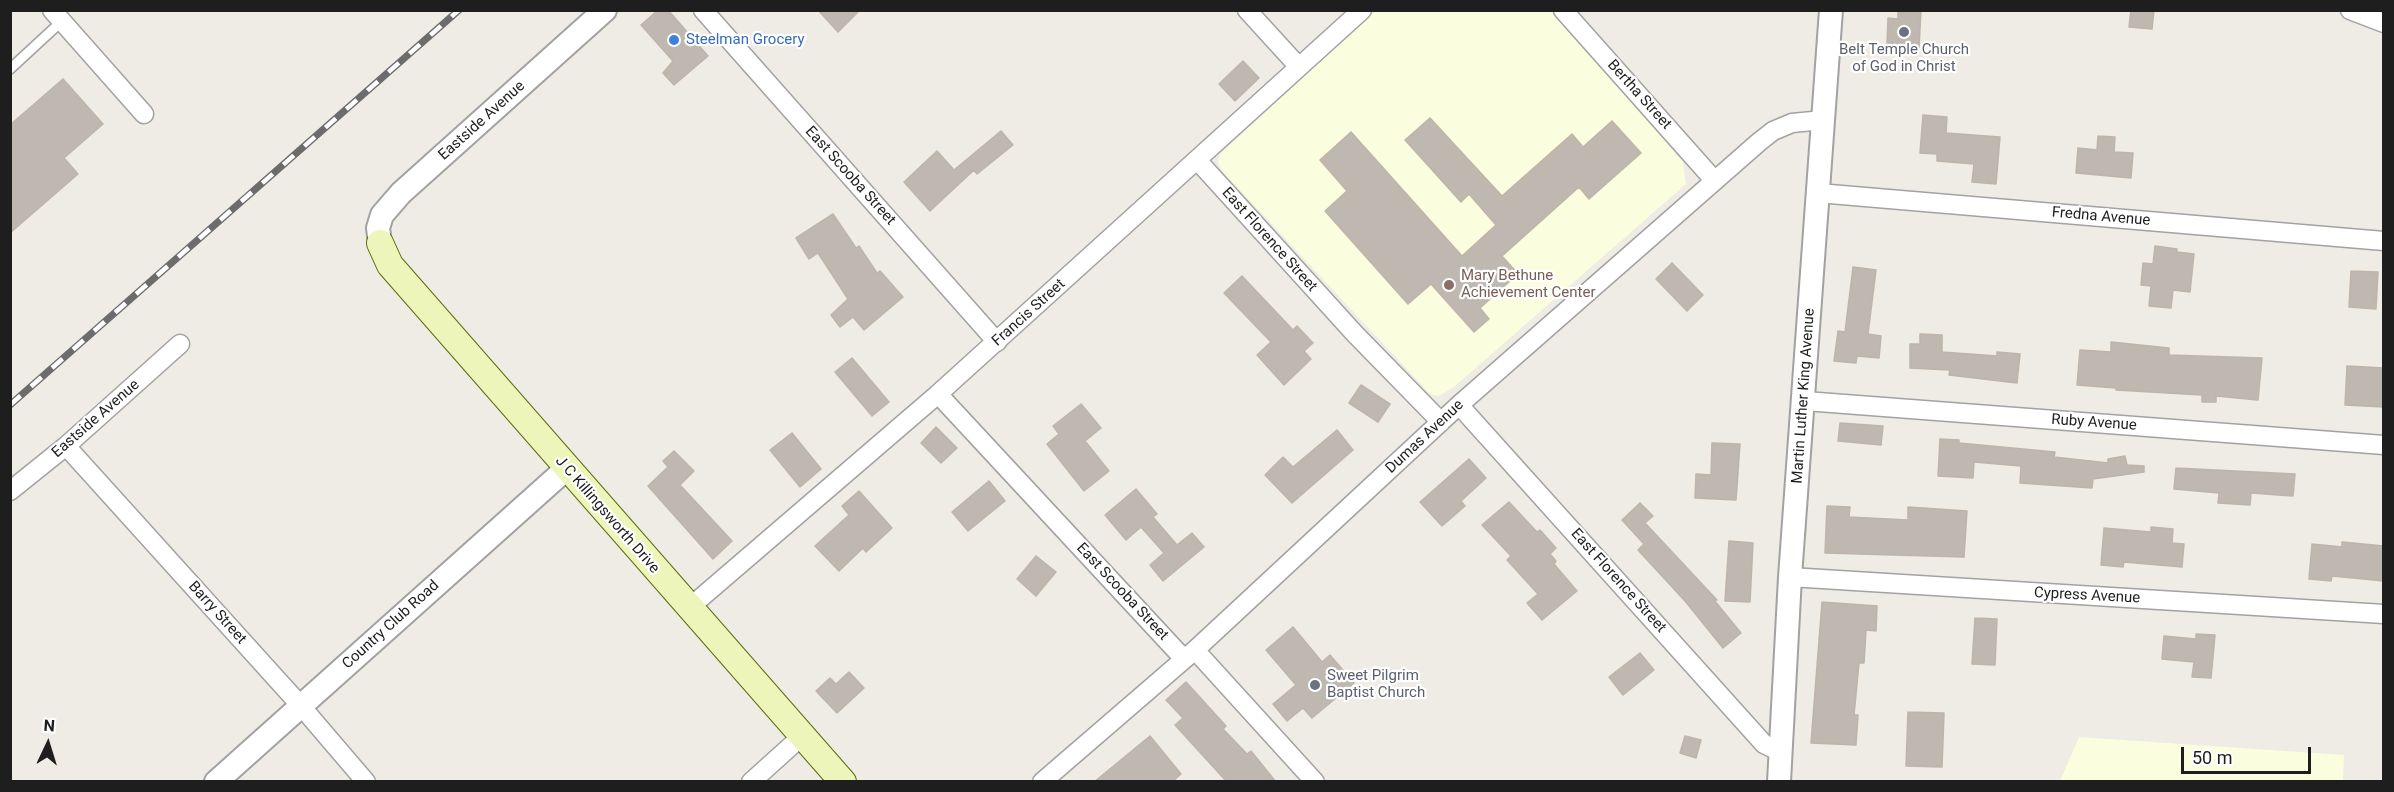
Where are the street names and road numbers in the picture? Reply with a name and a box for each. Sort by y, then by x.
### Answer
street label: Bertha Street [1603,57,1675,133]
street label: Eastside Avenue [435,78,529,164]
street label: East Scooba Street [801,123,899,229]
street label: East Florence Street [1218,184,1320,296]
street label: Fredna Avenue [2051,204,2151,230]
street label: Francis Street [989,276,1069,350]
street label: Martin Luther King Avenue [1789,308,1819,484]
street label: Eastside Avenue [49,376,143,462]
street label: Dumas Avenue [1382,396,1468,478]
street label: Ruby Avenue [2051,411,2137,435]
street label: J C Killingsworth Drive [551,453,663,577]
street label: East Florence Street [1567,525,1669,637]
street label: East Scooba Street [1072,539,1172,645]
street label: Country Club Road [339,577,443,673]
street label: Barry Street [184,578,250,648]
street label: Cypress Avenue [2033,584,2141,608]

